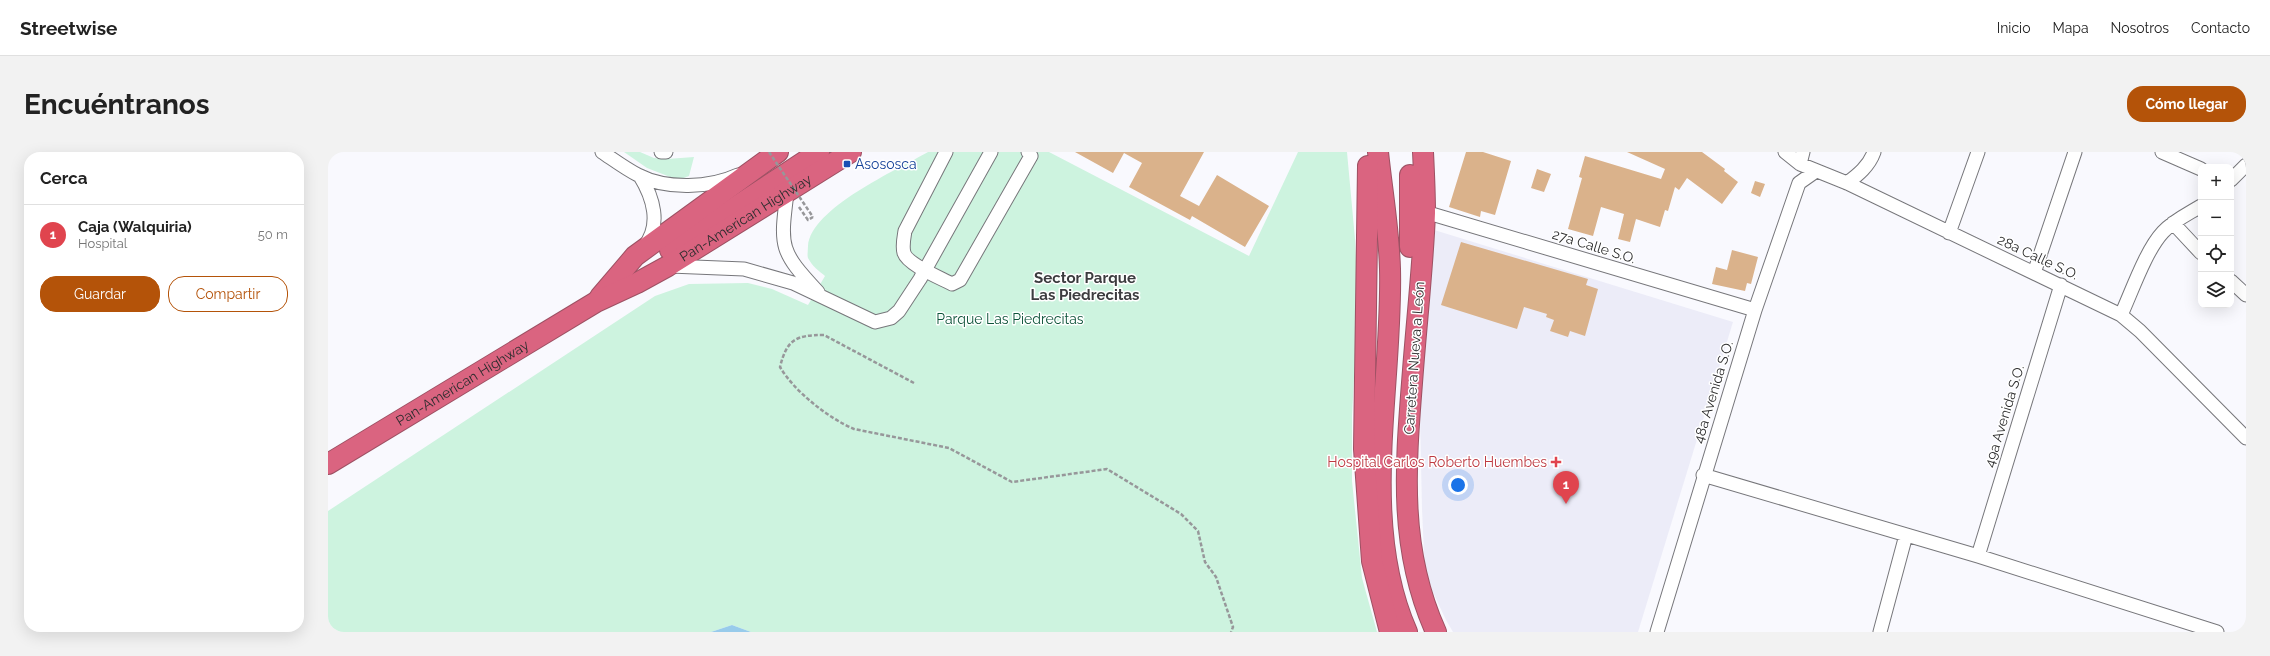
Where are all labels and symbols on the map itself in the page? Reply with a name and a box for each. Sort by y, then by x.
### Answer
place label: Asososca [855,156,917,172]
marker: Asososca [842,159,852,169]
street label: Pan-American Highway [677,170,815,265]
street label: 27a Calle S.O. [1550,226,1638,266]
street label: 28a Calle S.O. [1995,231,2081,283]
district label: Sector Parque Las Piedrecitas [1031,269,1139,304]
street label: Carretera Nueva a León [1401,281,1427,435]
park label: Parque Las Piedrecitas [936,311,1084,327]
street label: Pan-American Highway [393,336,532,429]
street label: 48a Avenida S.O. [1690,339,1736,445]
street label: 49a Avenida S.O. [1981,363,2027,469]
place label: Hospital Carlos Roberto Huembes [1327,454,1547,470]
marker: Hospital Carlos Roberto Huembes [1550,456,1562,468]
pin: 1 [1553,471,1579,504]
your location [1448,475,1468,495]

